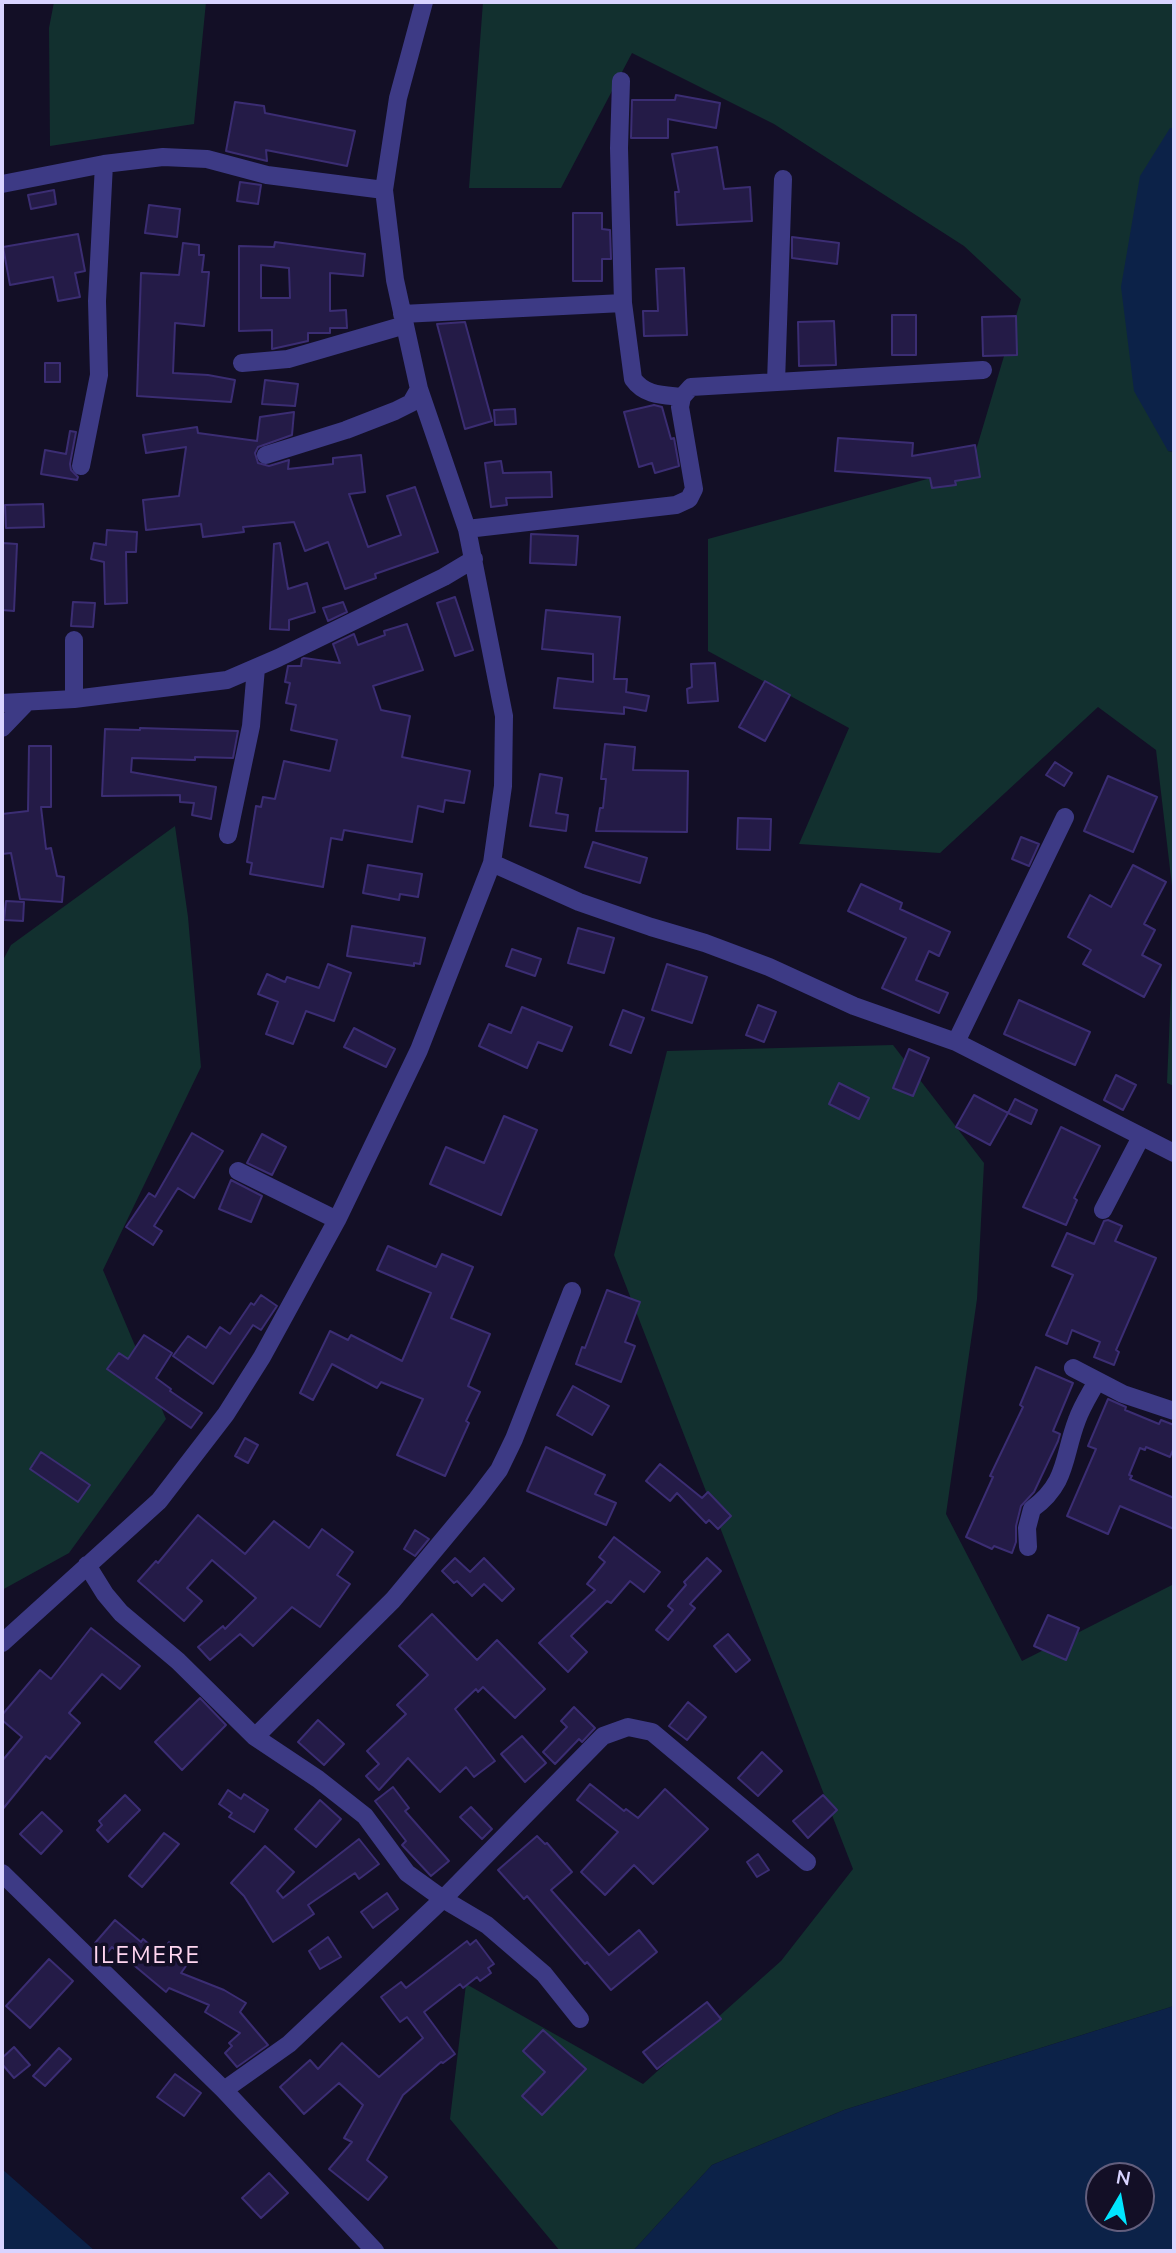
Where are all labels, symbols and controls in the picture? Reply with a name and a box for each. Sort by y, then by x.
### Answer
district label: ILEMERE [94,1943,200,1971]
north arrow [1085,2162,1155,2232]
text: N [1114,2164,1133,2192]

